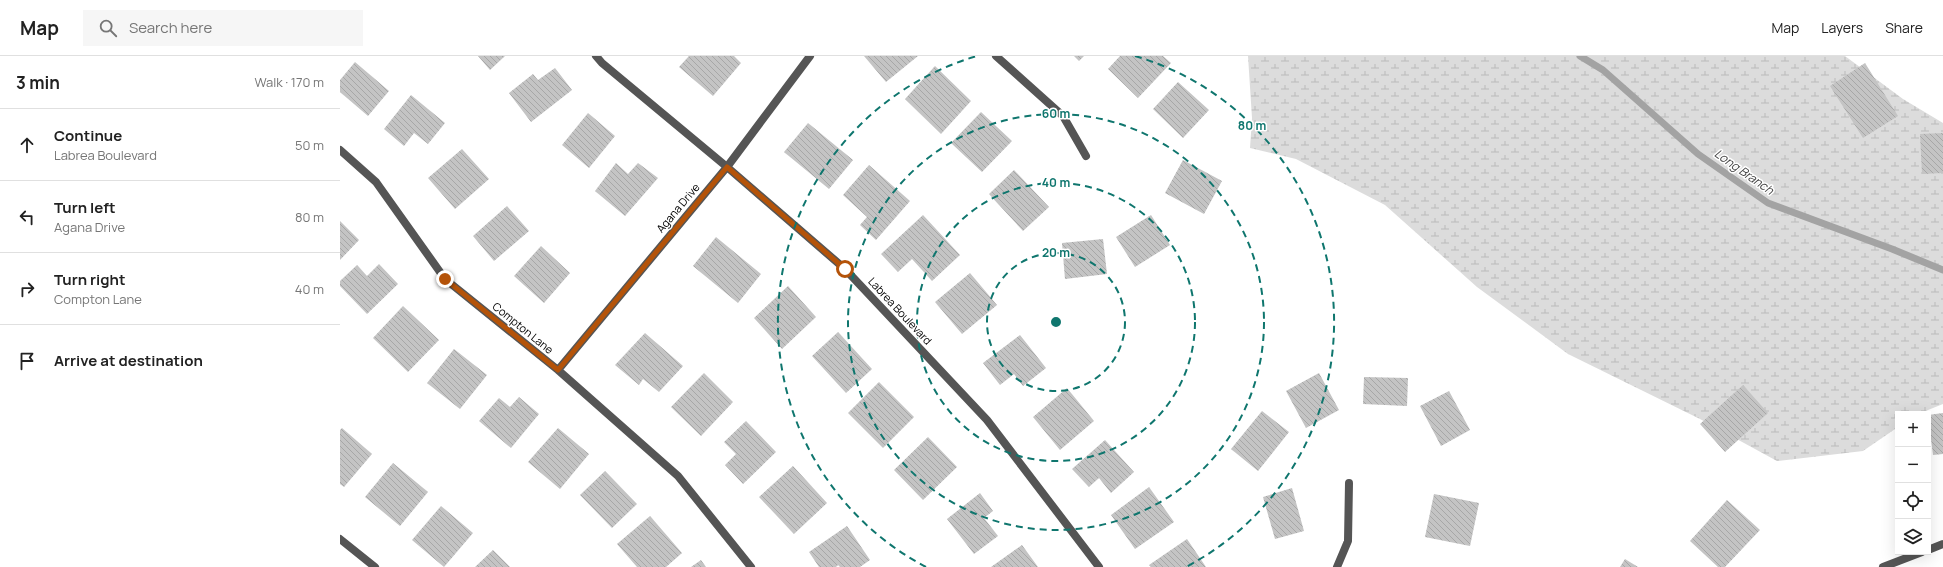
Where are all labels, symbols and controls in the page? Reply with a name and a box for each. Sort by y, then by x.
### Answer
search box [83,10,363,46]
text: Map [20,15,59,41]
icon: search [97,17,119,39]
text: Search here [129,17,212,38]
text: Map [1771,18,1799,37]
text: Layers [1821,18,1863,37]
text: Share [1885,18,1923,37]
text: 3 min [16,71,60,94]
text: Walk · 170 m [254,73,324,91]
text: 60 m [1042,105,1070,122]
text: 80 m [1238,117,1266,134]
text: Continue [54,125,122,146]
icon: ahead [16,134,38,156]
text: 50 m [295,136,324,154]
water label: Long Branch [1711,145,1778,199]
text: Labrea Boulevard [54,146,157,164]
text: 40 m [1042,174,1070,191]
street label: Agana Drive [653,179,703,236]
text: Turn left [54,197,116,218]
icon: left [16,206,38,228]
text: 80 m [295,208,324,226]
text: Agana Drive [54,218,125,236]
text: 20 m [1042,244,1070,261]
route start [836,260,854,278]
text: Turn right [54,269,125,290]
route end [436,270,454,288]
street label: Labrea Boulevard [865,274,936,348]
icon: right [16,278,38,300]
text: 40 m [295,280,324,298]
text: Compton Lane [54,290,142,308]
street label: Compton Lane [490,298,557,357]
centre of rings [1049,315,1063,329]
icon: arrive [16,350,38,372]
text: Arrive at destination [54,350,203,371]
map controls [1895,411,1931,555]
button: + [1895,411,1931,447]
button: − [1895,447,1931,483]
button: locate [1895,483,1931,519]
button: layers [1895,519,1931,555]

